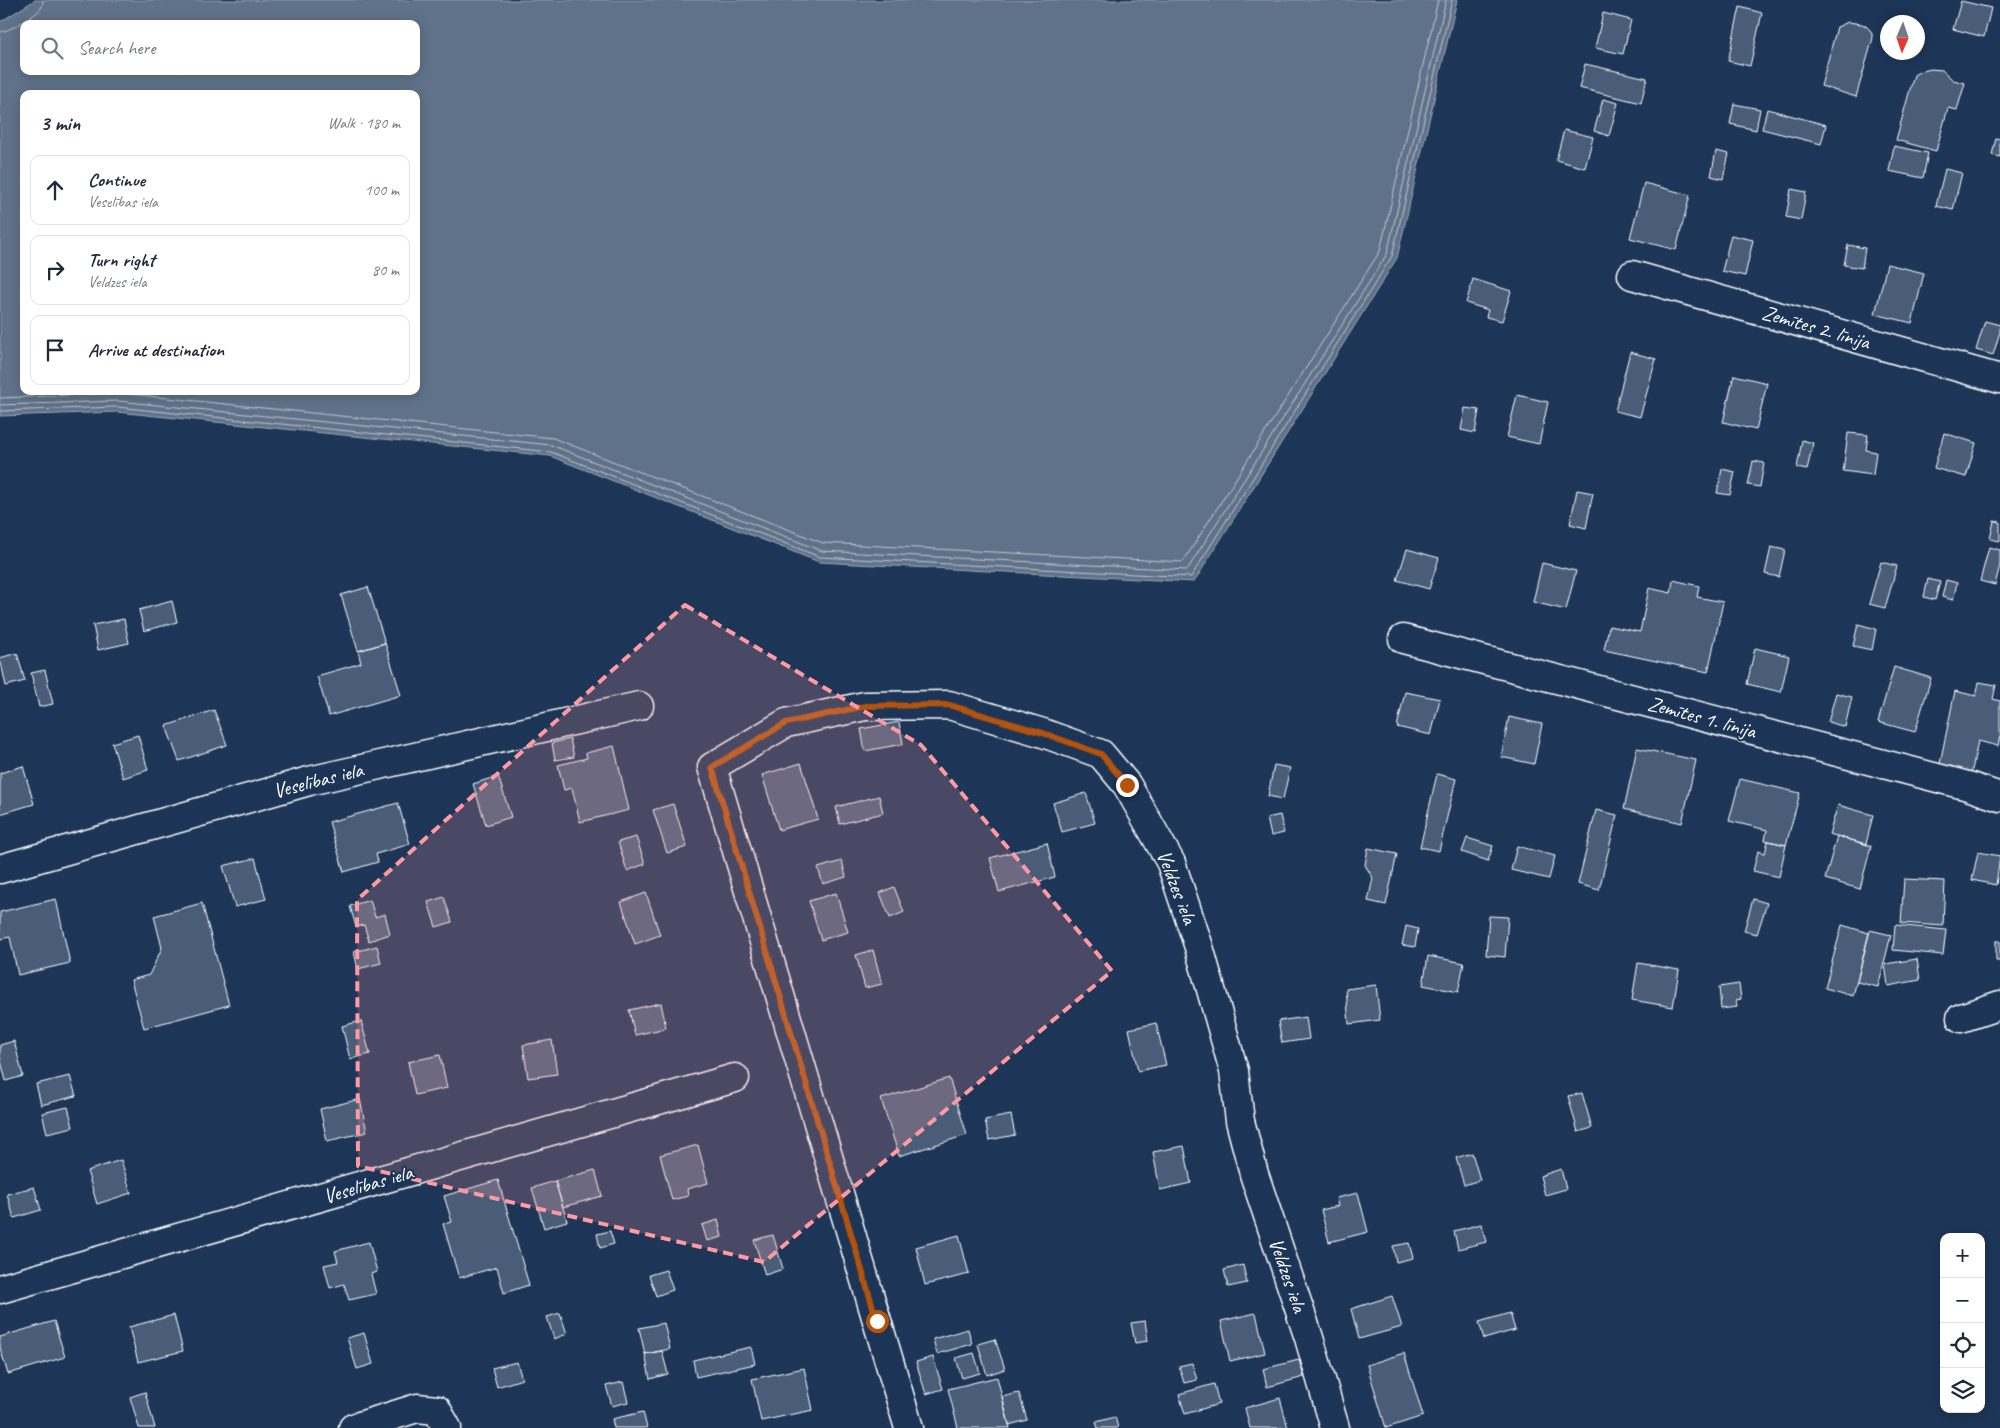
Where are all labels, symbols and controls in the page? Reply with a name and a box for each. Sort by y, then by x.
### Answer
north arrow [1880,15,1925,60]
search box [20,20,420,75]
icon: search [38,34,66,62]
text: Search here [78,36,155,60]
text: 3 min [40,110,80,136]
text: Walk · 180 m [328,113,400,133]
text: Continue [88,168,145,192]
icon: ahead [41,176,69,204]
text: 100 m [365,180,399,200]
text: Veselības iela [88,192,158,212]
text: Turn right [88,248,155,272]
icon: right [41,256,69,284]
text: 80 m [372,260,399,280]
text: Veldzes iela [88,272,147,292]
street label: Zemītes 2. līnija [1759,299,1874,355]
icon: arrive [41,336,69,364]
text: Arrive at destination [88,338,224,362]
street label: Zemītes 1. līnija [1645,690,1760,744]
street label: Veselības iela [270,756,367,804]
route end [1116,774,1139,797]
street label: Veldzes iela [1151,846,1203,929]
street label: Veselības iela [320,1158,417,1209]
map controls [1940,1233,1985,1413]
button: + [1940,1233,1985,1278]
street label: Veldzes iela [1263,1234,1313,1317]
button: − [1940,1278,1985,1323]
route start [866,1310,889,1333]
button: locate [1940,1323,1985,1368]
button: layers [1940,1368,1985,1413]

